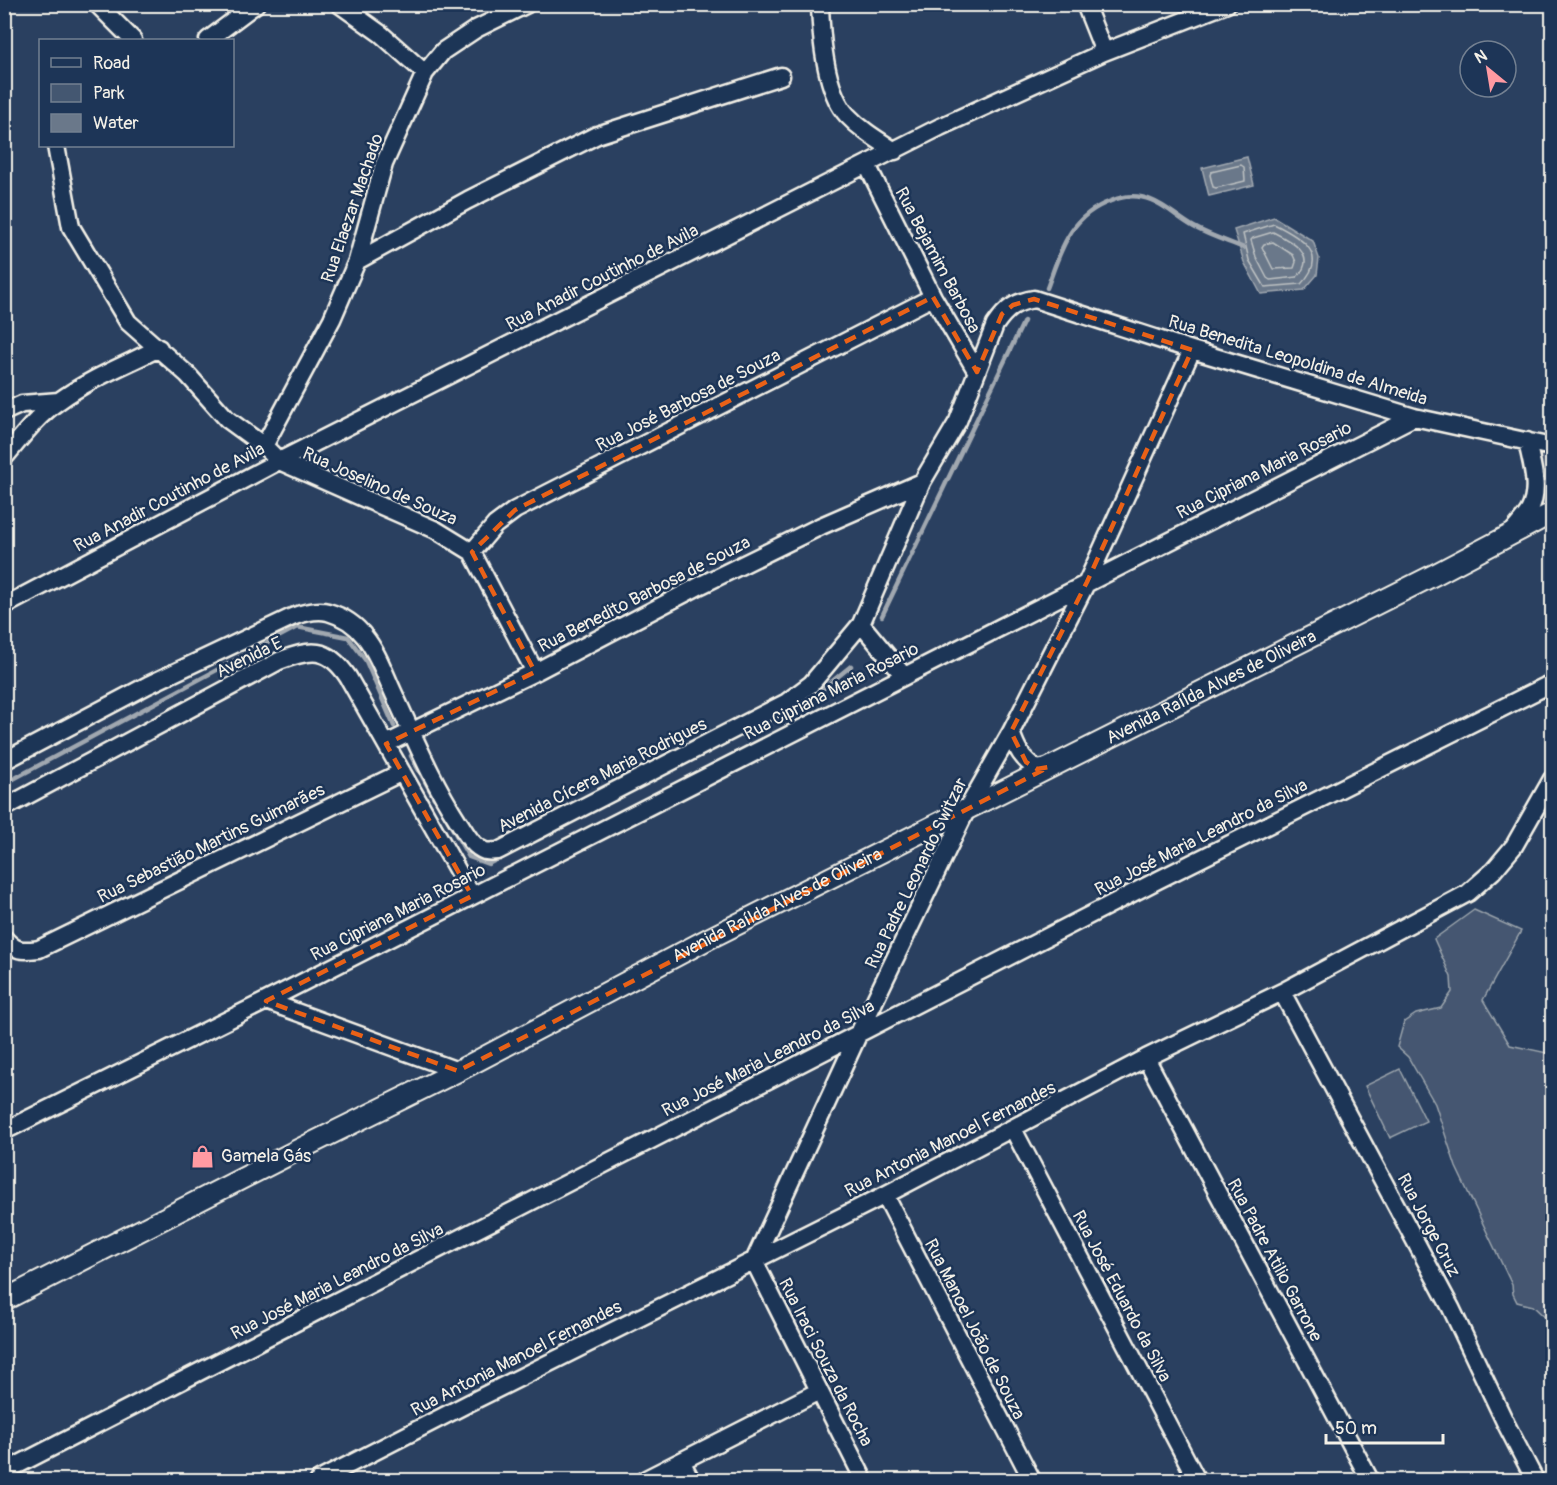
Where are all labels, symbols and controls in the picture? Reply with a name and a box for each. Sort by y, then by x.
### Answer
legend [39,39,234,147]
north arrow [1458,39,1518,99]
text: N [1471,45,1491,68]
text: Road [93,52,130,75]
text: Park [93,82,125,105]
text: Water [93,112,139,135]
street label: Rua Elaezar Machado [316,130,389,286]
street label: Rua Bejamim Barbosa [889,183,986,337]
street label: Rua Anadir Coutinho de Avila [502,219,702,336]
street label: Rua Benedita Leopoldina de Almeida [1166,310,1430,411]
street label: Rua José Barbosa de Souza [592,344,784,457]
street label: Rua Cipriana Maria Rosario [1173,416,1356,525]
street label: Rua Anadir Coutinho de Avila [70,437,269,558]
street label: Rua Joselino de Souza [299,442,461,531]
street label: Rua Benedito Barbosa de Souza [534,531,754,658]
street label: Avenida Raílda Alves de Oliveira [1102,625,1320,750]
street label: Avenida E [212,632,286,683]
street label: Rua Cipriana Maria Rosario [740,637,923,746]
street label: Avenida Cícera Maria Rodrigues [494,713,711,838]
street label: Rua Padre Leonardo Switzar [860,774,973,972]
street label: Rua José Maria Leandro da Silva [1091,774,1312,901]
street label: Rua Sebastião Martins Guimarães [94,778,329,909]
street label: Avenida Raílda Alves de Oliveira [668,843,886,968]
street label: Rua Cipriana Maria Rosario [307,858,490,967]
street label: Rua José Maria Leandro da Silva [658,995,879,1122]
street label: Rua Antonia Manoel Fernandes [841,1076,1060,1203]
shop icon: Gamela Gás [190,1143,216,1169]
place label: Gamela Gás [221,1145,311,1168]
street label: Rua Jorge Cruz [1392,1169,1466,1281]
street label: Rua Padre Atilio Garrone [1222,1175,1327,1346]
street label: Rua José Eduardo da Silva [1067,1207,1177,1386]
street label: Rua José Maria Leandro da Silva [227,1218,448,1345]
street label: Rua Manoel João de Souza [919,1235,1030,1423]
street label: Rua Iraci Souza da Rocha [773,1274,878,1450]
street label: Rua Antonia Manoel Fernandes [407,1295,626,1422]
scale bar [1326,1407,1443,1445]
text: 50 m [1335,1417,1377,1440]

